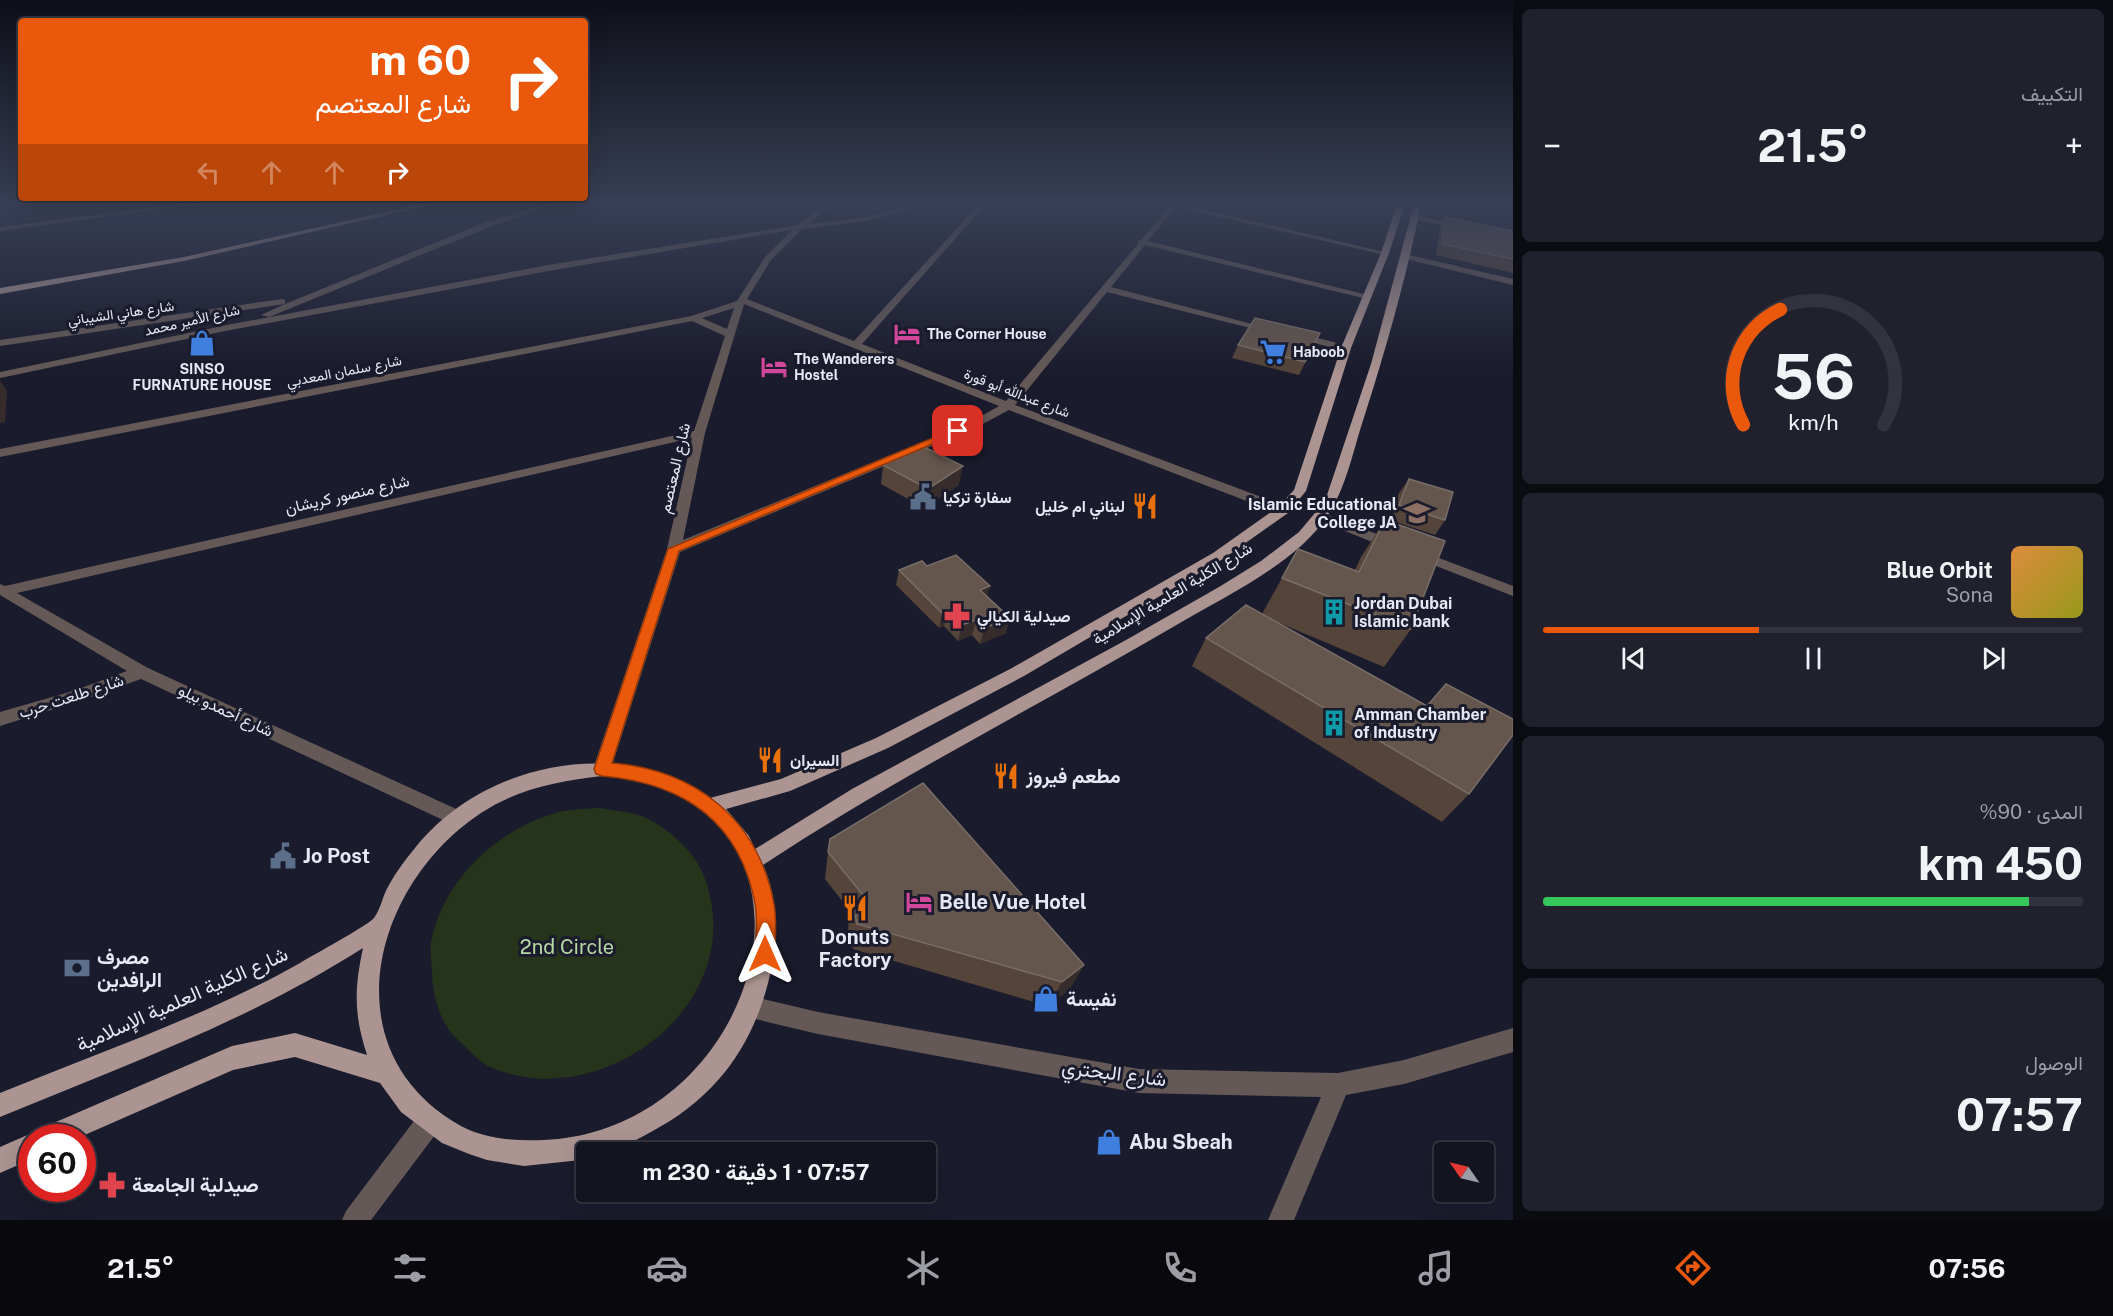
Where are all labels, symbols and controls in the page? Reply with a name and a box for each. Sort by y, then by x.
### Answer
text: 60 m [369,35,471,84]
icon: right [492,42,570,120]
text: التكييف [2021,82,2083,106]
text: شارع المعتصم [315,87,471,119]
text: 21.5° [1757,119,1869,172]
text: − [1543,127,1561,165]
text: + [2065,127,2083,165]
icon: left [192,156,225,189]
icon: ahead [255,156,288,189]
icon: ahead [318,156,351,189]
icon: right [381,156,414,189]
street label: شارع هاني الشيباني [67,298,176,332]
street label: شارع الأمير محمد [143,301,242,342]
hotel icon: The Corner House [892,319,922,349]
place label: The Corner House [927,326,1047,342]
shop icon: SINSO FURNATURE HOUSE [187,328,217,358]
supermarket icon: Haboob [1258,337,1288,367]
text: 56 [1771,340,1855,413]
place label: Haboob [1293,344,1345,360]
place label: The Wanderers Hostel [794,351,894,383]
street label: شارع سلمان المعدبي [285,352,404,394]
hotel icon: The Wanderers Hostel [759,352,789,382]
place label: SINSO FURNATURE HOUSE [133,361,272,393]
street label: شارع عبدالله أبو قورة [961,365,1072,423]
pin [932,405,983,456]
text: km/h [1788,410,1838,435]
icon: arrive [941,414,974,447]
street label: شارع المعتصم [655,421,696,516]
street label: شارع منصور كريشان [283,471,412,520]
public building icon: سفارة تركيا [908,482,938,512]
place label: سفارة تركيا [943,488,1012,508]
restaurant icon: لبناني ام خليل [1130,491,1160,521]
place label: Islamic Educational College JA [1248,495,1397,532]
place label: لبناني ام خليل [1035,497,1125,520]
school or university icon: Islamic Educational College JA [1402,498,1432,528]
street label: شارع الكلية العلمية الإسلامية [1089,538,1257,650]
text: Blue Orbit [1886,557,1993,583]
text: Sona [1946,583,1993,607]
place label: Jordan Dubai Islamic bank [1354,594,1452,631]
building icon: Jordan Dubai Islamic bank [1319,597,1349,627]
pharmacy icon: صيدلية الكيالي [942,601,972,631]
place label: صيدلية الكيالي [977,607,1070,630]
icon: previous [1617,642,1650,675]
icon: pause [1797,642,1830,675]
icon: next [1977,642,2010,675]
street label: شارع طلعت حرب [16,671,127,724]
street label: شارع أحمدو بيلو [175,680,276,742]
place label: Amman Chamber of Industry [1354,705,1487,742]
building icon: Amman Chamber of Industry [1319,708,1349,738]
restaurant icon: السيران [755,745,785,775]
place label: السيران [790,751,839,771]
restaurant icon: مطعم فيروز [991,761,1021,791]
place label: مطعم فيروز [1025,764,1121,789]
text: المدى · 90% [1980,800,2083,824]
text: 450 km [1918,837,2083,890]
public building icon: Jo Post [268,841,298,871]
place label: Jo Post [303,844,370,868]
hotel icon: Belle Vue Hotel [904,887,934,917]
place label: Belle Vue Hotel [939,890,1087,914]
restaurant icon: Donuts Factory [840,893,870,923]
position arrow [733,922,797,986]
place label: Donuts Factory [818,925,892,972]
park label: 2nd Circle [520,935,614,959]
street label: شارع الكلية العلمية الإسلامية [73,942,292,1058]
place label: مصرف الرافدين [97,945,162,993]
bank icon: مصرف الرافدين [62,953,92,983]
shop icon: نفيسة [1031,984,1061,1014]
place label: نفيسة [1066,987,1117,1011]
text: الوصول [2025,1051,2083,1075]
street label: شارع البحتري [1060,1055,1168,1096]
text: 07:57 [1956,1088,2083,1141]
speed limit sign: 60 [18,1124,96,1202]
shop icon: Abu Sbeah [1094,1127,1124,1157]
place label: Abu Sbeah [1129,1130,1233,1154]
north arrow [1434,1142,1494,1202]
map controls [1434,1142,1494,1202]
text: 07:57 · 1 دقيقة · 230 m [643,1159,869,1185]
pharmacy icon: صيدلية الجامعة [97,1170,127,1200]
place label: صيدلية الجامعة [132,1173,259,1197]
icon: filters [389,1247,431,1289]
icon: car [646,1247,688,1289]
icon: climate [902,1247,944,1289]
icon: phone [1159,1247,1201,1289]
icon: music [1415,1247,1457,1289]
icon: directions [1672,1247,1714,1289]
text: 21.5° [107,1252,174,1284]
text: 07:56 [1929,1252,2006,1284]

